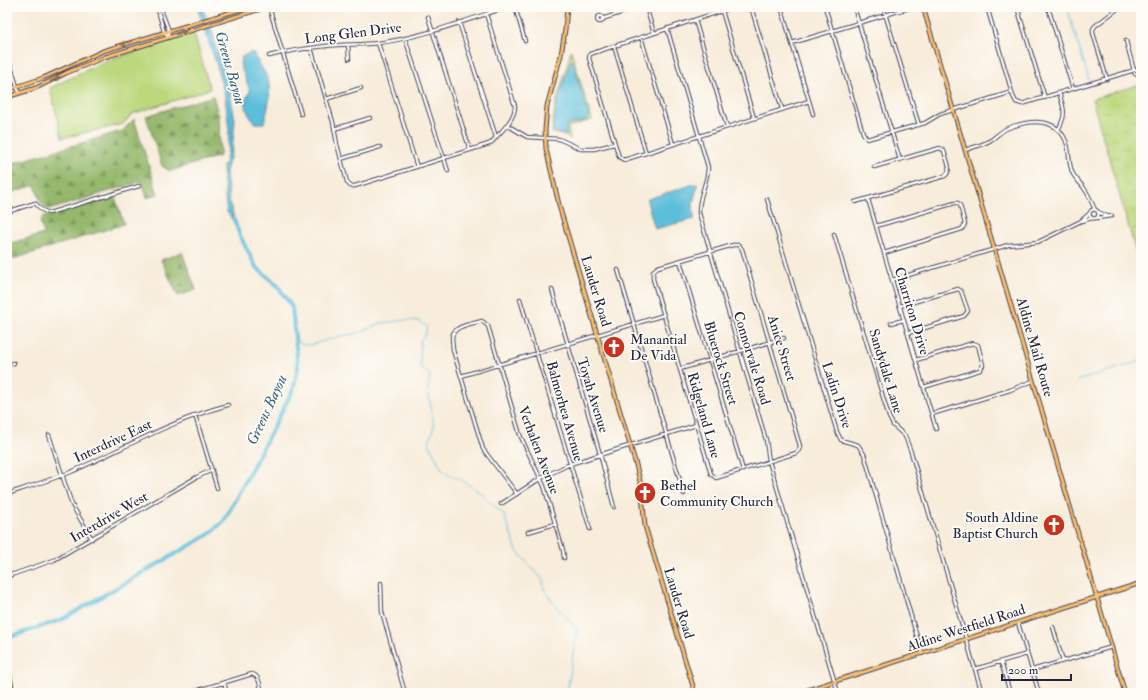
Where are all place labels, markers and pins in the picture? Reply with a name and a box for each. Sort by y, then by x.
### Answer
place label: Manantial De Vida [630,331,687,364]
church icon: Manantial De Vida [601,334,627,360]
place label: Bethel Community Church [660,477,774,511]
church icon: Bethel Community Church [632,480,658,506]
place label: South Aldine Baptist Church [953,509,1039,543]
church icon: South Aldine Baptist Church [1041,512,1067,538]

